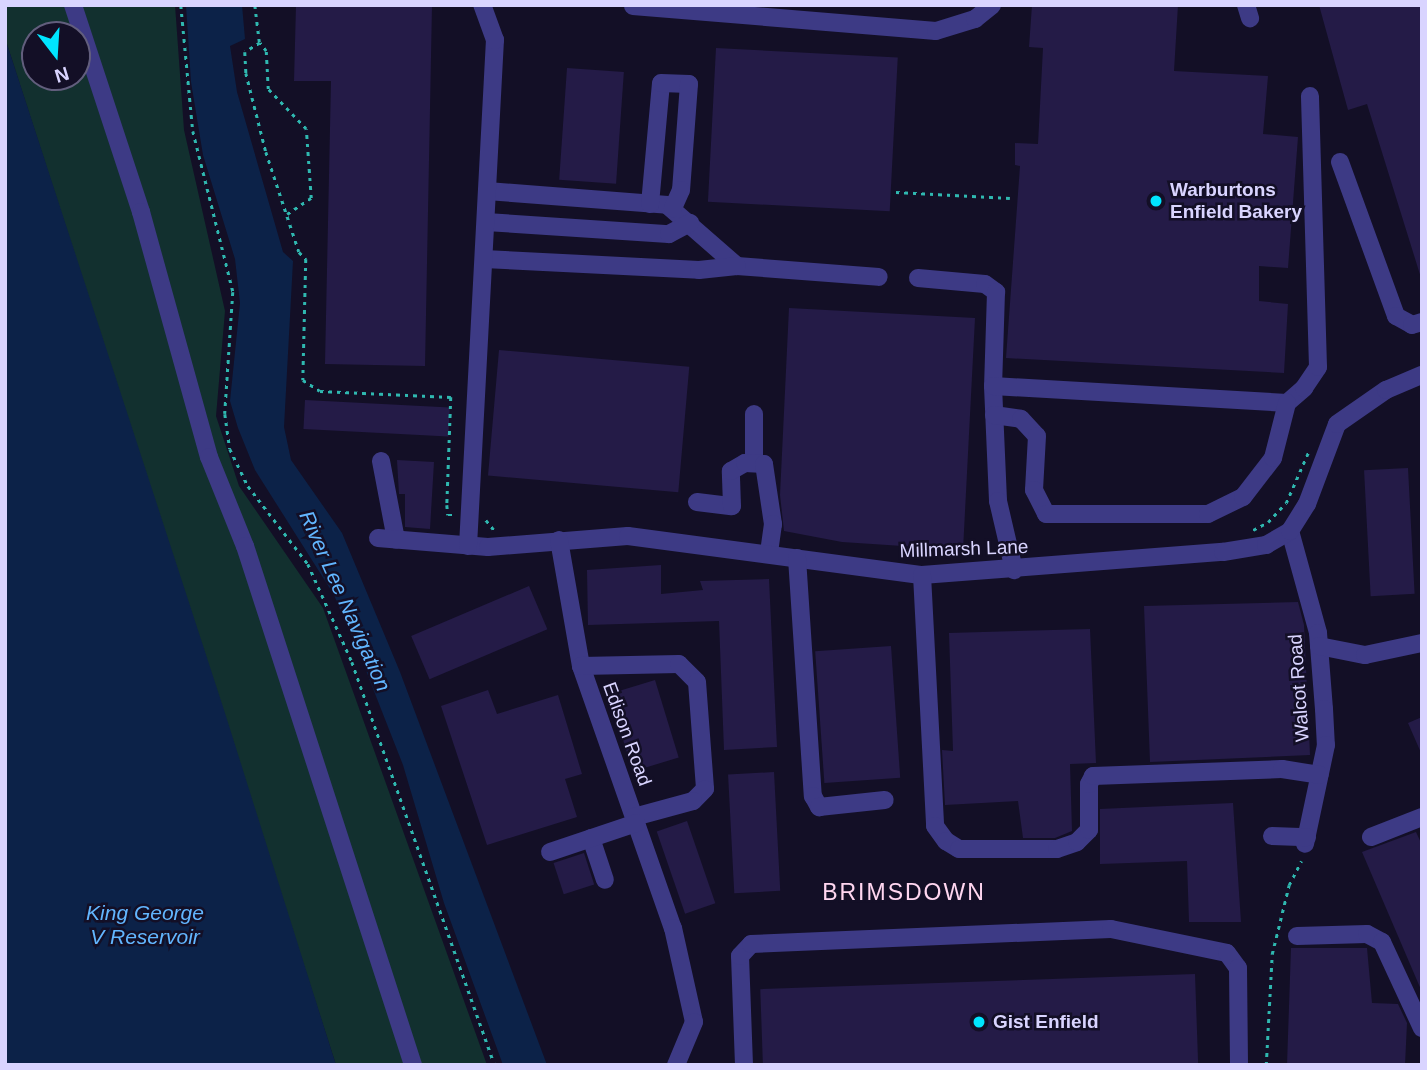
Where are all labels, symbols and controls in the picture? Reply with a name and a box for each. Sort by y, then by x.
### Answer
north arrow [21,21,91,91]
text: N [52,63,71,87]
place label: Warburtons Enfield Bakery [1170,179,1302,223]
marker: Warburtons Enfield Bakery [1148,193,1164,209]
water label: River Lee Navigation [294,507,396,695]
street label: Millmarsh Lane [899,535,1029,563]
street label: Walcot Road [1284,633,1314,743]
street label: Edison Road [598,679,656,789]
district label: BRIMSDOWN [823,878,985,906]
water label: King George V Reservoir [86,900,204,950]
place label: Gist Enfield [993,1011,1099,1033]
marker: Gist Enfield [971,1014,987,1030]

